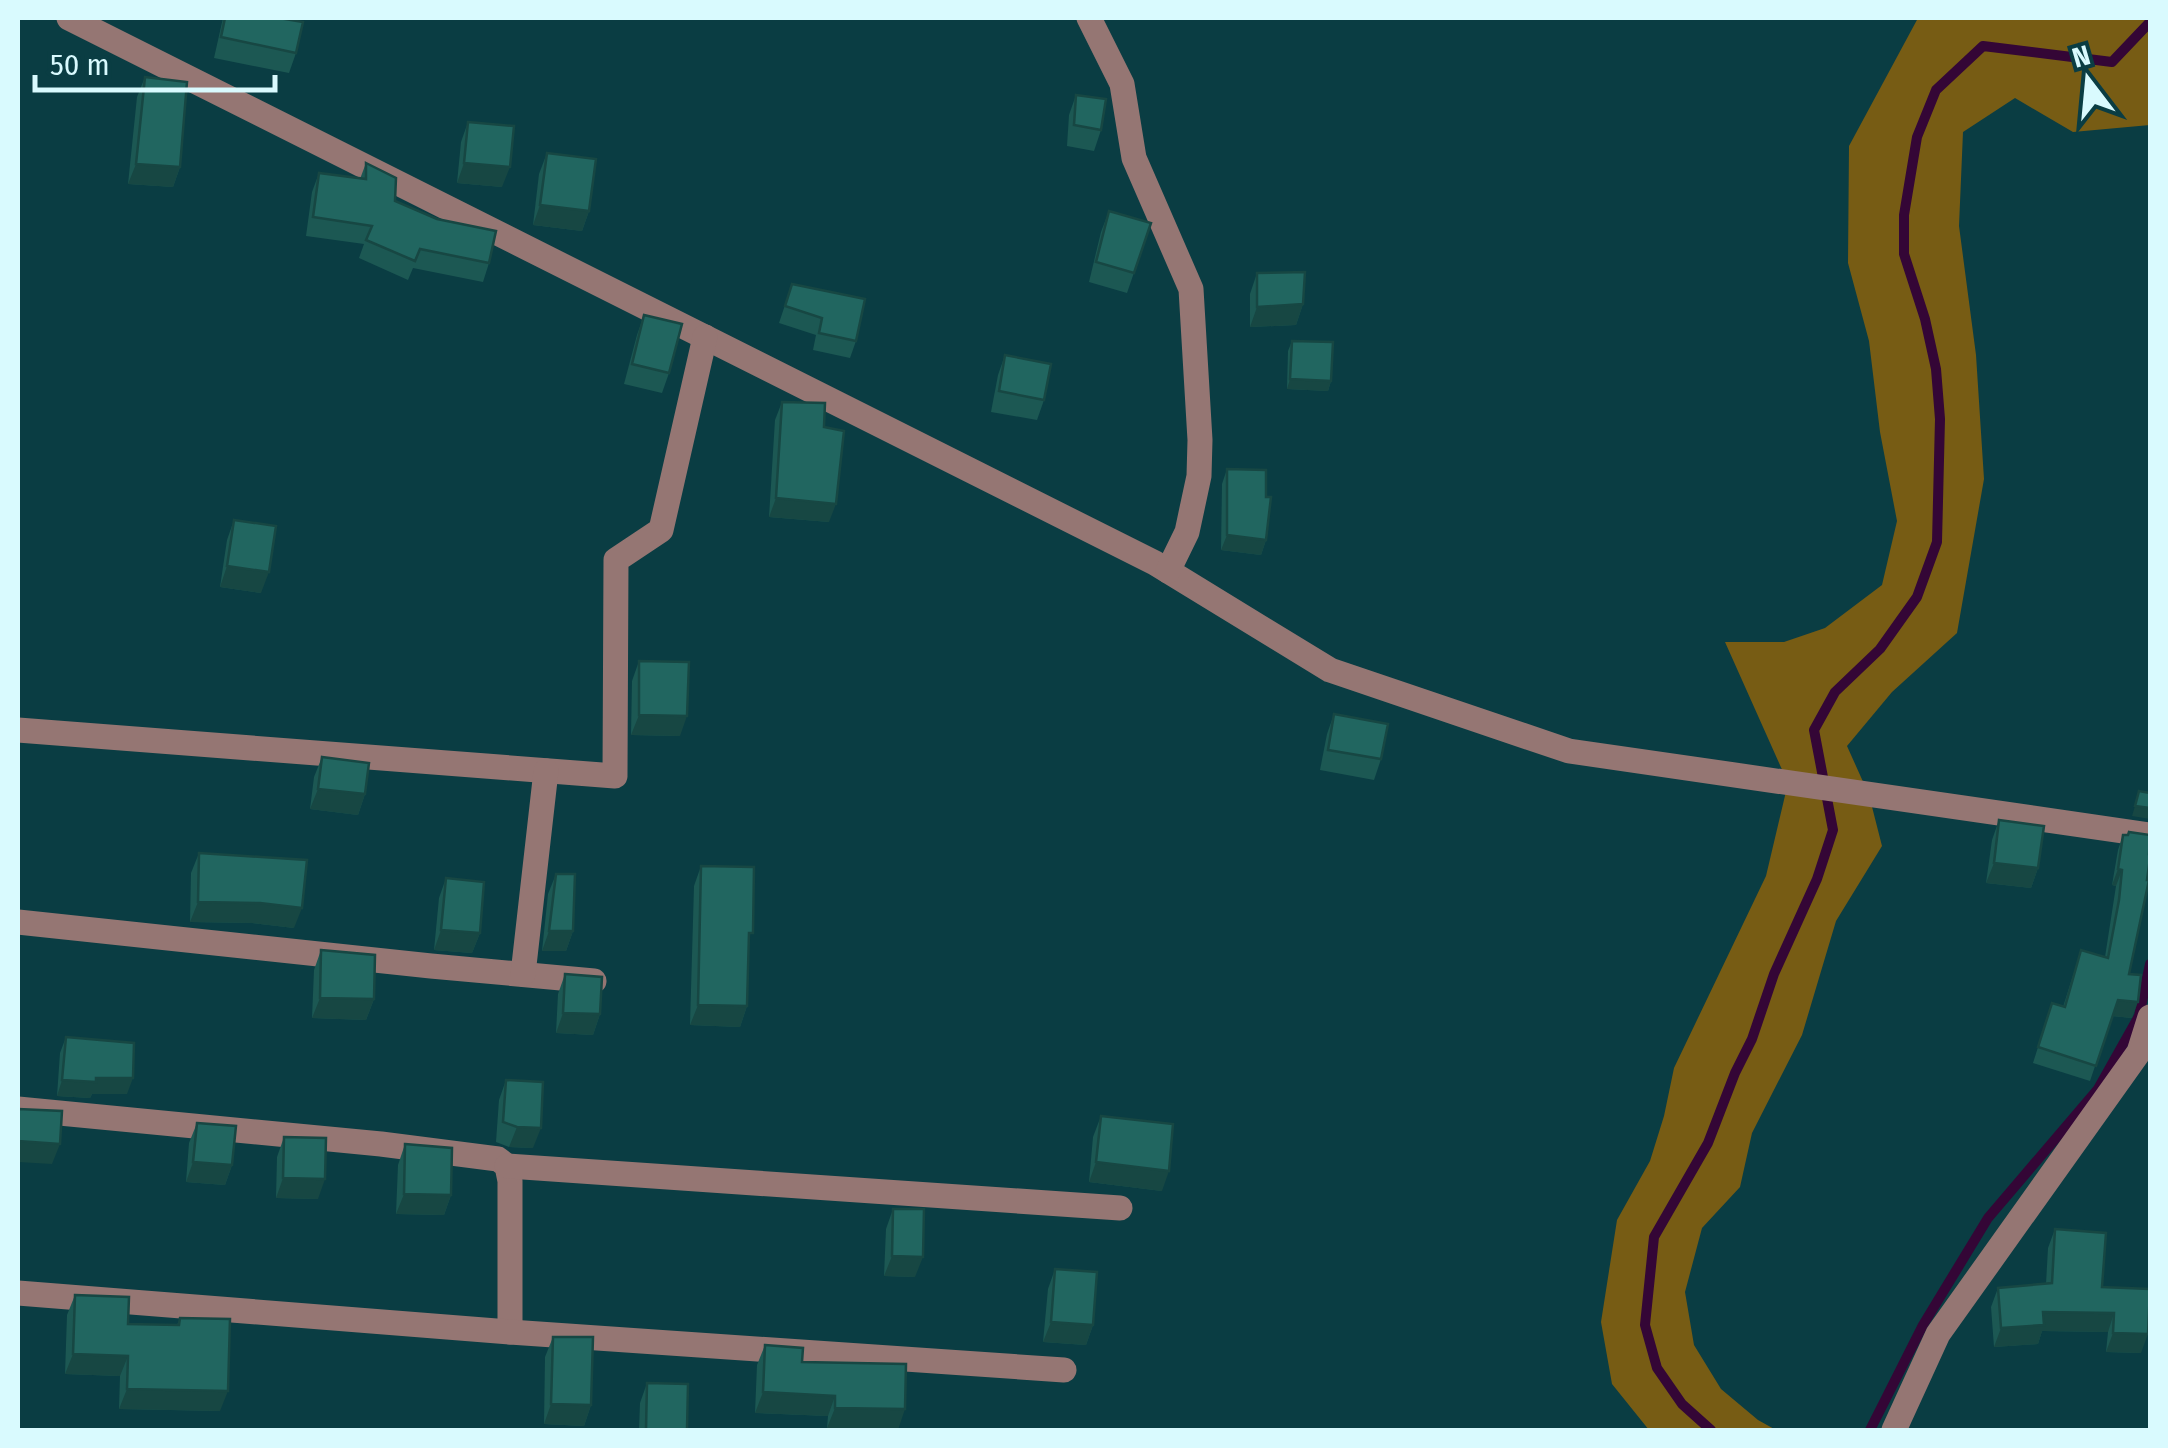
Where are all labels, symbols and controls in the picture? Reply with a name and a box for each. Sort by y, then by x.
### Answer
scale bar [35,30,275,92]
north arrow [2038,30,2138,130]
text: N [2069,38,2094,75]
text: 50 m [50,47,110,83]

